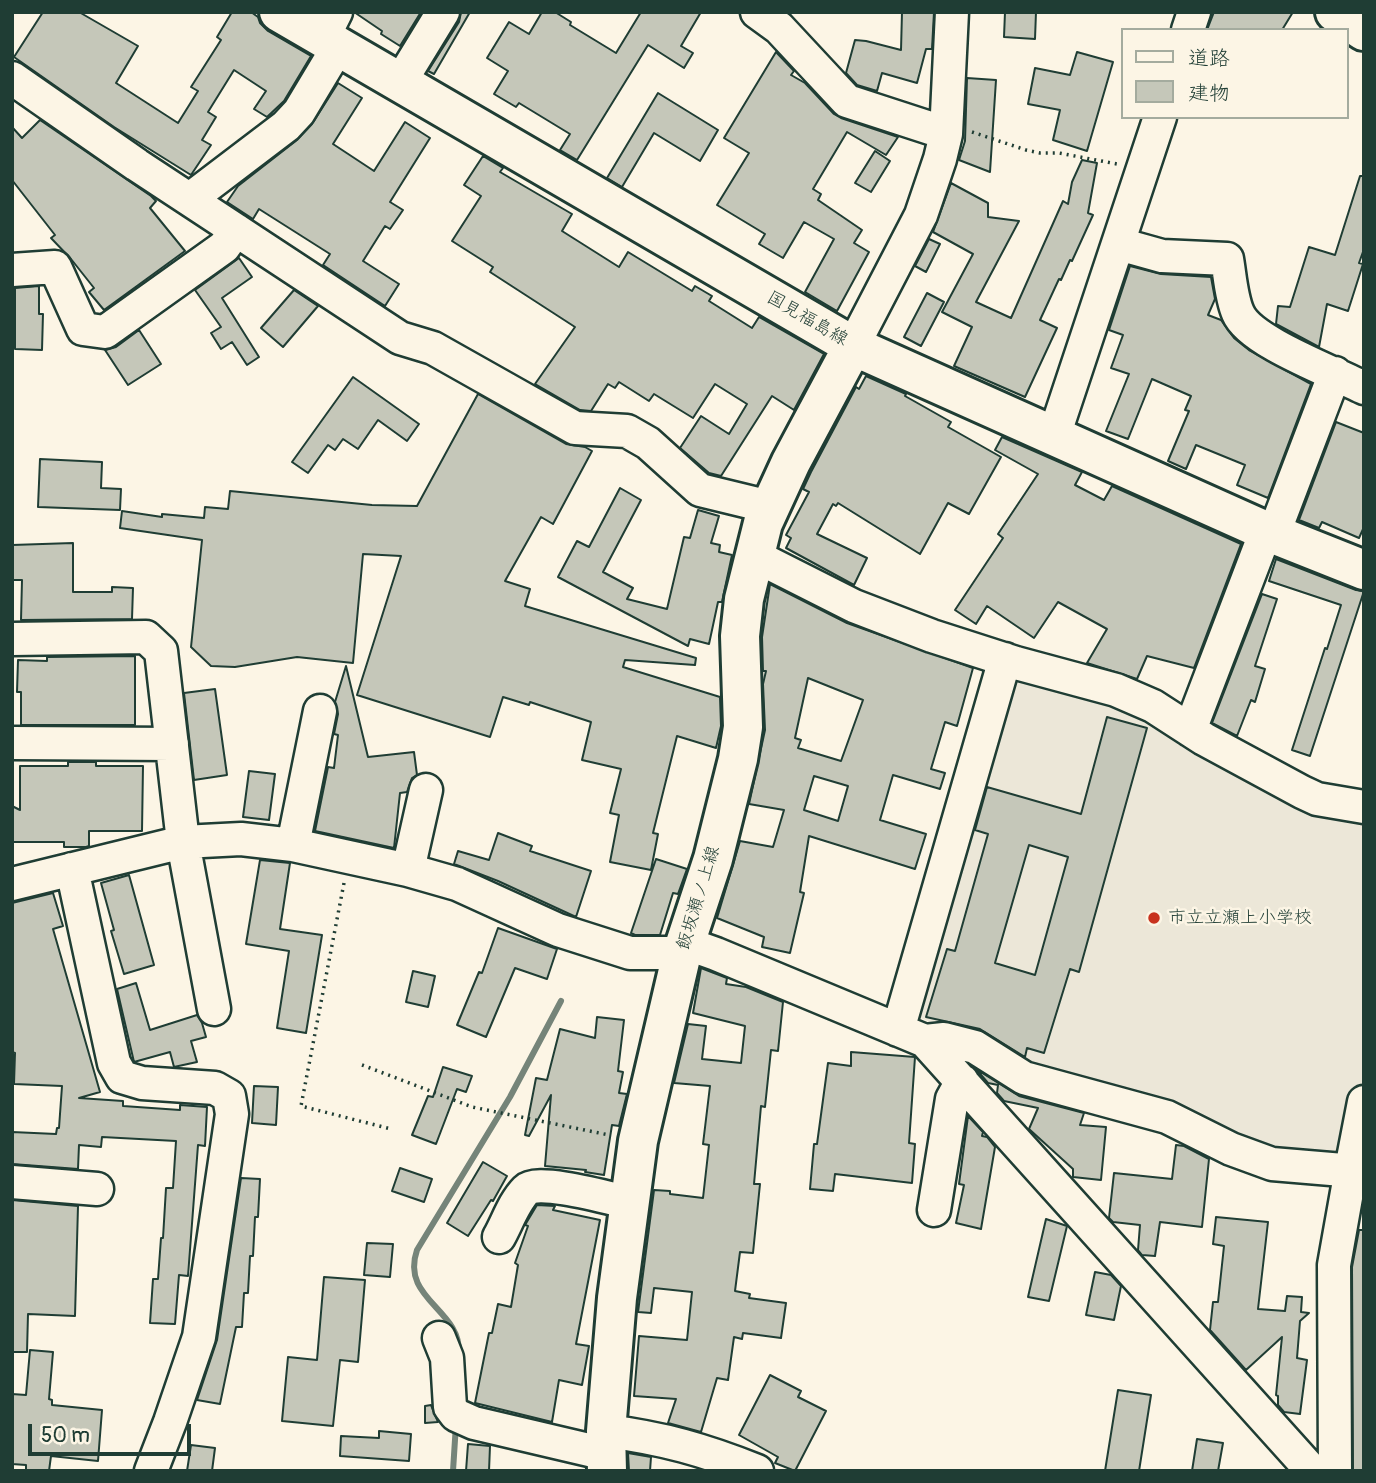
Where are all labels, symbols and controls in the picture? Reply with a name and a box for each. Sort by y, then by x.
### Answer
legend [1120,28,1348,119]
text: 道路 [1188,45,1230,72]
text: 建物 [1188,80,1230,107]
street label: 国見福島線 [763,287,851,351]
street label: 飯坂瀬ノ上線 [673,843,725,953]
place label: 市立立瀬上小学校 [1168,907,1312,929]
marker: 市立立瀬上小学校 [1146,910,1162,926]
scale bar [32,1410,194,1454]
text: 50 m [41,1422,90,1449]

